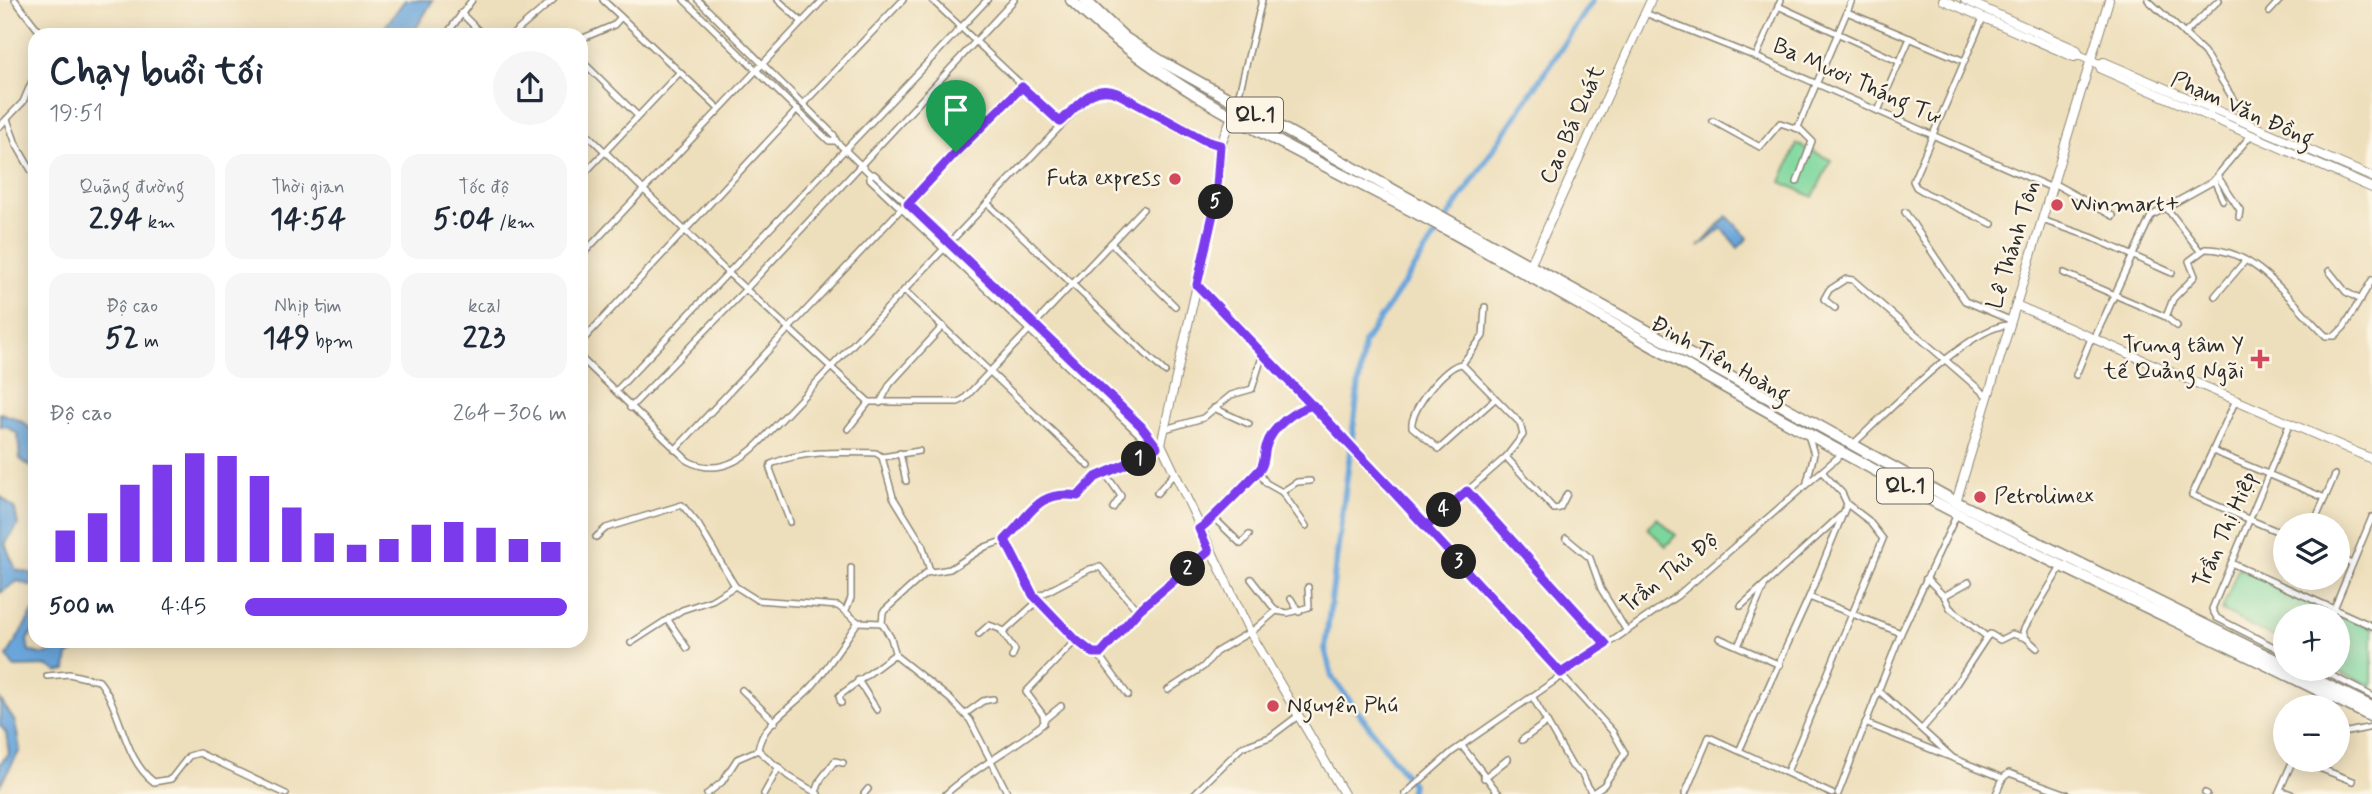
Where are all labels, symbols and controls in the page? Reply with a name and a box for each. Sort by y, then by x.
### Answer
street label: Ba Mươi Tháng Tư [1767,31,1946,135]
text: Chạy buổi tối [49,48,263,97]
button: share [493,51,567,125]
street label: Cao Bá Quát [1533,60,1613,189]
street label: Phạm Văn Đồng [2165,65,2318,157]
pin [926,80,986,152]
icon: arrive [937,91,975,129]
road number: QL.1 [1227,97,1283,132]
text: 19:51 [49,99,103,129]
place label: Futa express [1046,164,1161,194]
marker: Futa express [1167,171,1183,187]
text: Quãng đường [79,175,185,200]
text: Thời gian [271,175,345,200]
text: Tốc độ [458,175,510,200]
street label: Lê Thánh Tôn [1980,177,2048,313]
pin: 5 [1198,184,1234,220]
text: 5 [1210,189,1221,214]
place label: Winmart+ [2071,190,2180,220]
marker: Winmart+ [2049,197,2065,213]
text: 2.94 [89,200,143,239]
text: 14:54 [270,200,346,239]
text: 5:04 [433,200,494,239]
text: km [143,210,175,235]
text: /km [494,210,535,235]
text: Độ cao [106,294,158,319]
text: Nhịp tim [274,294,342,319]
text: kcal [468,294,500,319]
street label: Đinh Tiên Hoàng [1644,309,1795,412]
text: 52 [105,319,139,358]
text: 149 [263,319,310,358]
text: 223 [463,319,505,358]
text: m [139,329,159,354]
text: bpm [310,329,353,354]
place label: Trung tâm Y tế Quảng Ngãi [2103,331,2244,389]
marker: Trung tâm Y tế Quảng Ngãi [2250,349,2270,369]
text: Độ cao [49,399,112,429]
text: 264–306 m [453,399,567,429]
pin: 1 [1122,442,1156,476]
text: 1 [1134,446,1143,471]
street label: Trần Thị Hiệp [2187,467,2265,593]
road number: QL.1 [1877,468,1933,504]
place label: Petrolimex [1994,482,2094,512]
marker: Petrolimex [1972,489,1988,505]
pin: 4 [1426,492,1462,528]
text: 4 [1438,497,1449,522]
map controls [2273,513,2350,772]
button: layers [2273,513,2350,590]
street label: Trần Thủ Độ [1615,525,1725,621]
pin: 3 [1442,544,1476,580]
text: 3 [1454,549,1463,574]
pin: 2 [1170,552,1206,586]
text: 2 [1183,556,1192,581]
text: 500 m [49,592,114,622]
text: 4:45 [161,592,206,622]
button: + [2273,604,2350,681]
place label: Nguyên Phú [1287,691,1398,723]
button: − [2273,695,2350,772]
marker: Nguyên Phú [1265,698,1281,714]

